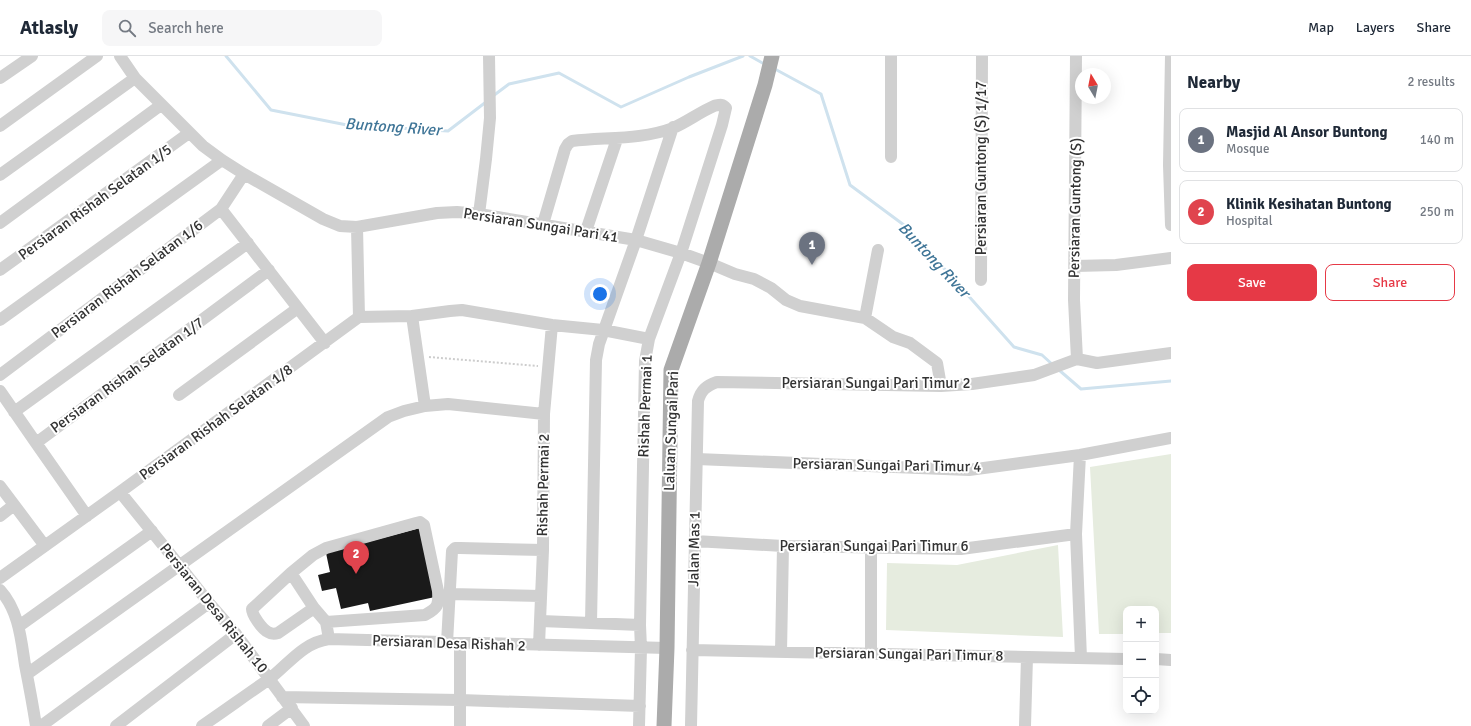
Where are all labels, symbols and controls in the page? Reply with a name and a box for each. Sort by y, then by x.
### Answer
search box [102,10,382,46]
text: Atlasly [20,16,78,40]
icon: search [116,17,138,39]
text: Search here [148,19,224,37]
text: Map [1308,19,1334,36]
text: Layers [1356,19,1395,36]
text: Share [1417,19,1451,36]
north arrow [1075,68,1111,104]
text: Nearby [1187,72,1240,93]
text: 2 results [1407,74,1455,90]
street label: Persiaran Guntong (S) 1/17 [972,81,990,255]
water label: Buntong River [344,114,444,140]
text: Masjid Al Ansor Buntong [1226,123,1387,141]
text: 1 [1197,132,1205,148]
text: 140 m [1420,132,1454,148]
street label: Persiaran Guntong (S) [1065,138,1085,278]
street label: Persiaran Rishah Selatan 1/5 [15,140,175,264]
text: Mosque [1226,141,1269,157]
text: Klinik Kesihatan Buntong [1226,195,1392,213]
street label: Persiaran Sungai Pari 41 [462,204,620,246]
text: 2 [1197,204,1205,220]
text: 250 m [1420,204,1454,220]
text: Hospital [1226,213,1273,229]
street label: Persiaran Rishah Selatan 1/6 [48,216,206,342]
water label: Buntong River [894,218,976,304]
pin: 1 [799,232,825,265]
button: Save [1187,264,1317,301]
button: Share [1325,264,1455,301]
your location [590,284,610,304]
street label: Persiaran Rishah Selatan 1/7 [47,313,207,437]
street label: Rishah Permai 1 [634,354,656,458]
street label: Persiaran Rishah Selatan 1/8 [136,360,296,484]
street label: Laluan Sungai Pari [660,371,682,491]
street label: Persiaran Sungai Pari Timur 2 [782,374,970,392]
street label: Rishah Permai 2 [533,433,553,537]
street label: Persiaran Sungai Pari Timur 4 [792,454,982,476]
street label: Jalan Mas 1 [684,511,704,587]
street label: Persiaran Sungai Pari Timur 6 [780,537,968,555]
street label: Persiaran Desa Rishah 10 [156,540,272,676]
pin: 2 [343,541,369,574]
map controls [1123,606,1159,714]
button: + [1123,606,1159,642]
street label: Persiaran Desa Rishah 2 [372,631,526,655]
button: − [1123,642,1159,678]
street label: Persiaran Sungai Pari Timur 8 [814,643,1004,665]
button: locate [1123,678,1159,714]

